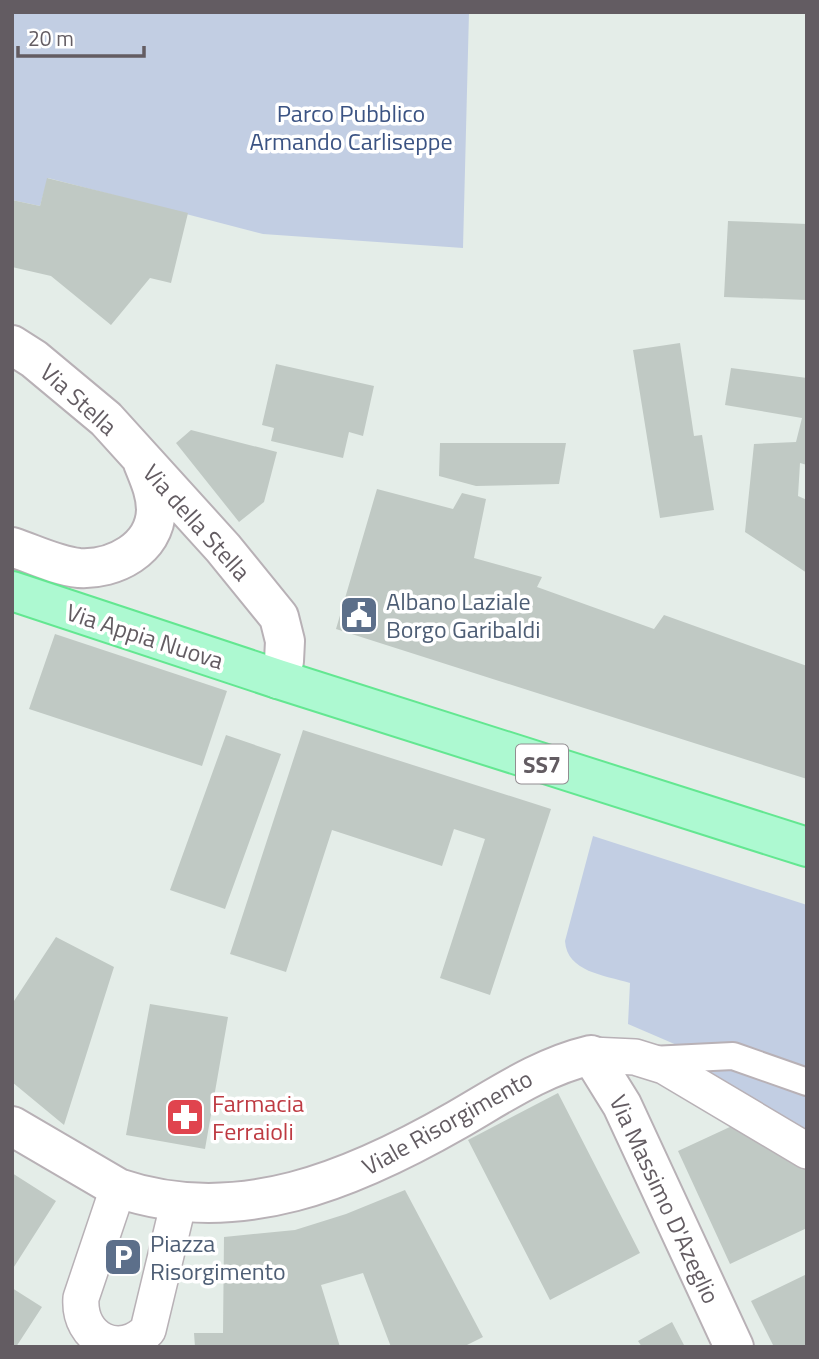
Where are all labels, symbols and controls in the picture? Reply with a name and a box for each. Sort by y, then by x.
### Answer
scale bar [18,14,144,58]
text: 20 m [28,22,74,54]
park label: Parco Pubblico Armando Carliseppe [249,95,453,159]
street label: Via Stella [32,355,126,443]
street label: Via della Stella [135,456,259,588]
place label: Albano Laziale Borgo Garibaldi [386,583,540,647]
street label: Via Appia Nuova [62,594,228,678]
public building icon: Albano Laziale Borgo Garibaldi [338,594,380,636]
road number: SS7 [516,744,568,784]
street label: Viale Risorgimento [355,1060,539,1184]
place label: Farmacia Ferraioli [212,1085,304,1149]
street label: Via Massimo D'Azeglio [601,1089,729,1309]
pharmacy icon: Farmacia Ferraioli [164,1096,206,1138]
place label: Piazza Risorgimento [150,1225,286,1289]
parking icon: Piazza Risorgimento [102,1236,144,1278]

